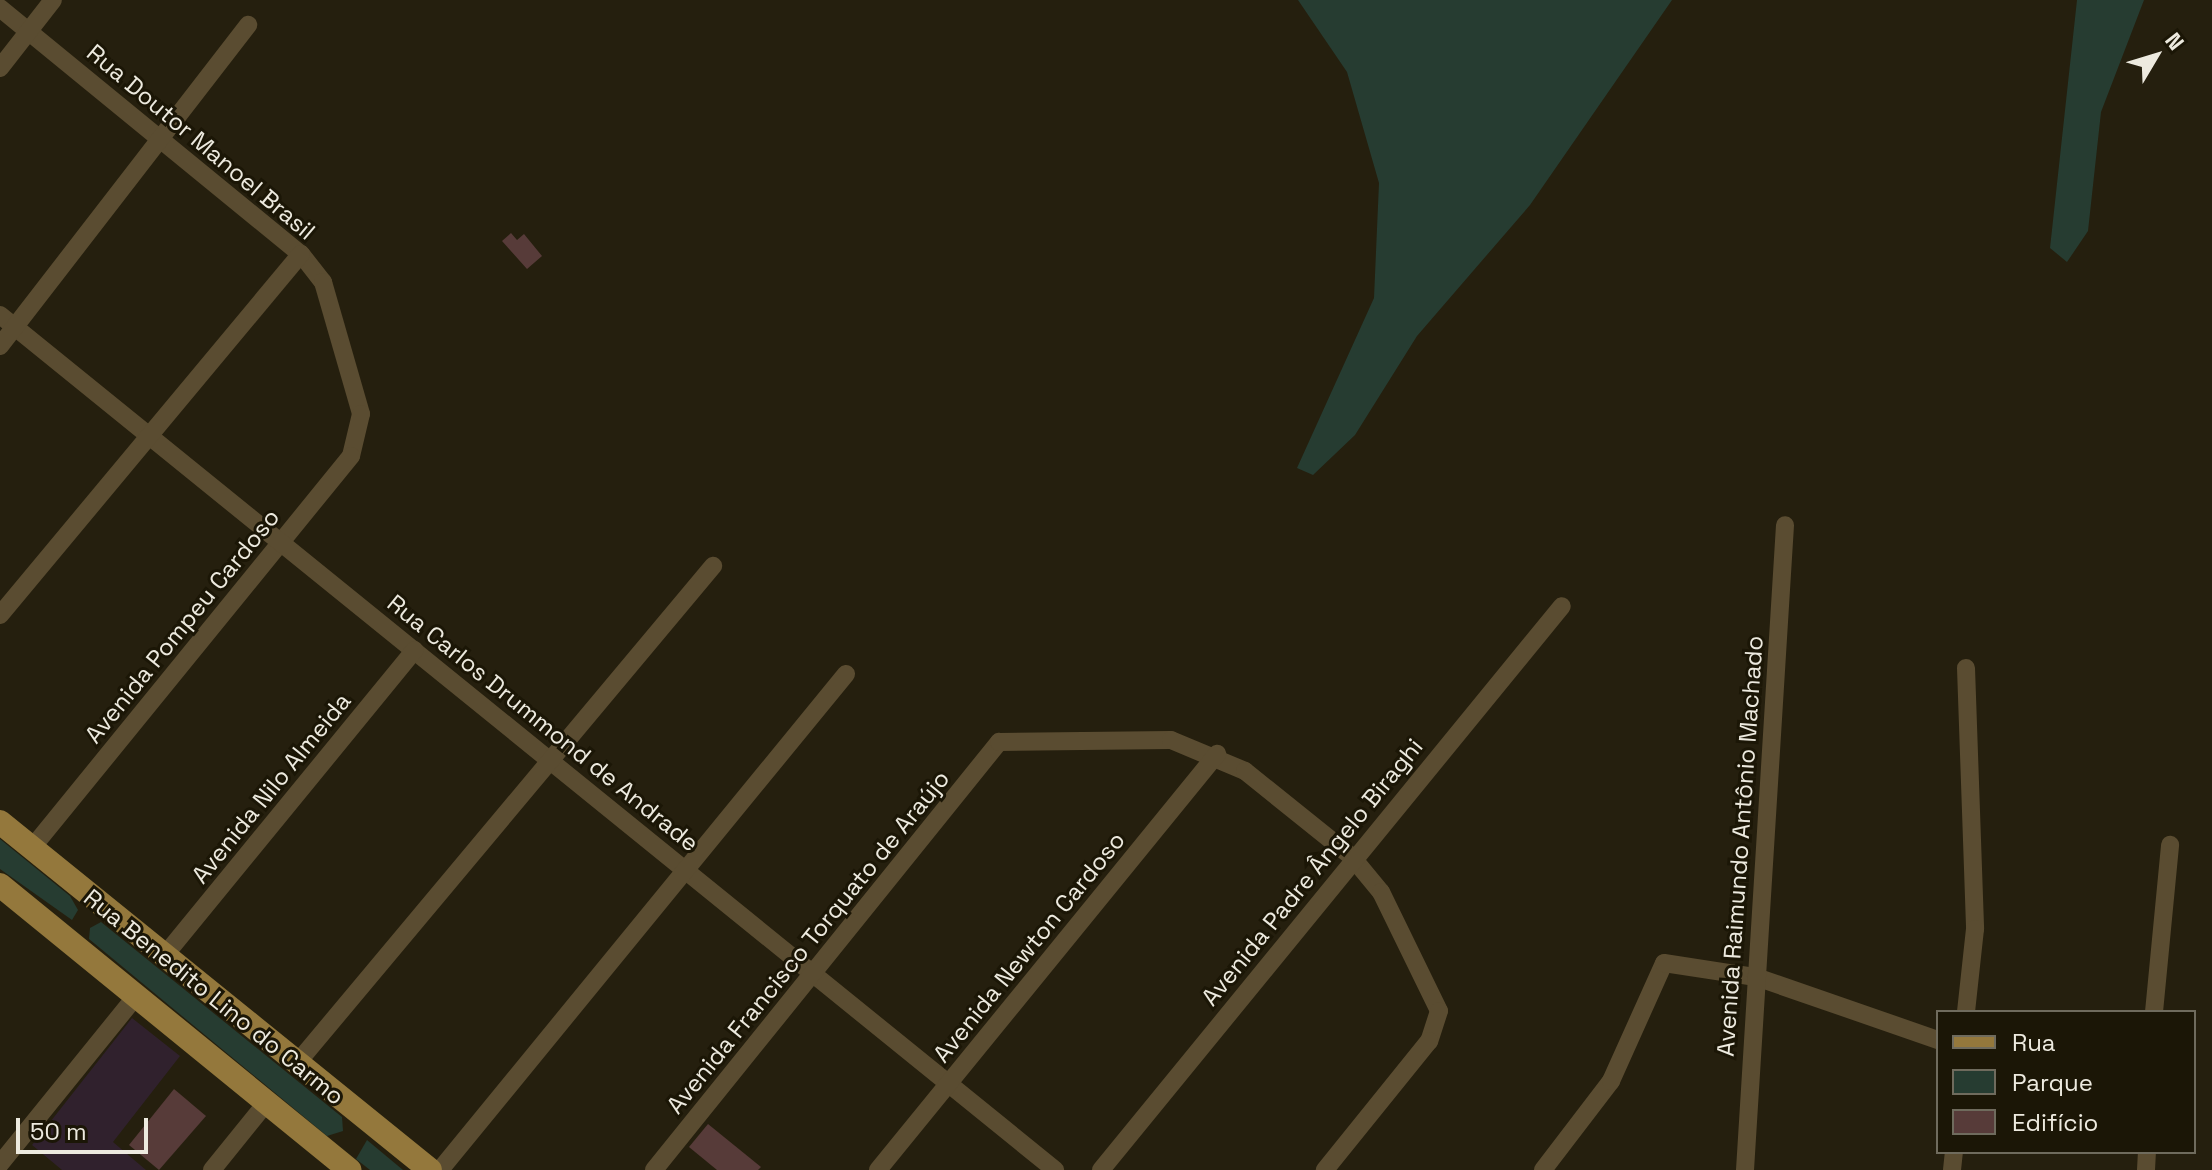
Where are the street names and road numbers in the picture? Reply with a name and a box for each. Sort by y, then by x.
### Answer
street label: Rua Doutor Manoel Brasil [81,38,321,246]
street label: Avenida Pompeu Cardoso [79,503,285,749]
street label: Rua Carlos Drummond de Andrade [381,588,705,858]
street label: Avenida Raimundo Antônio Machado [1711,634,1769,1058]
street label: Avenida Nilo Almeida [185,687,357,889]
street label: Avenida Padre Ângelo Biraghi [1195,733,1429,1011]
street label: Avenida Francisco Torquato de Araújo [660,764,956,1120]
street label: Avenida Newton Cardoso [927,826,1131,1068]
street label: Rua Benedito Lino do Carmo [78,883,350,1111]

